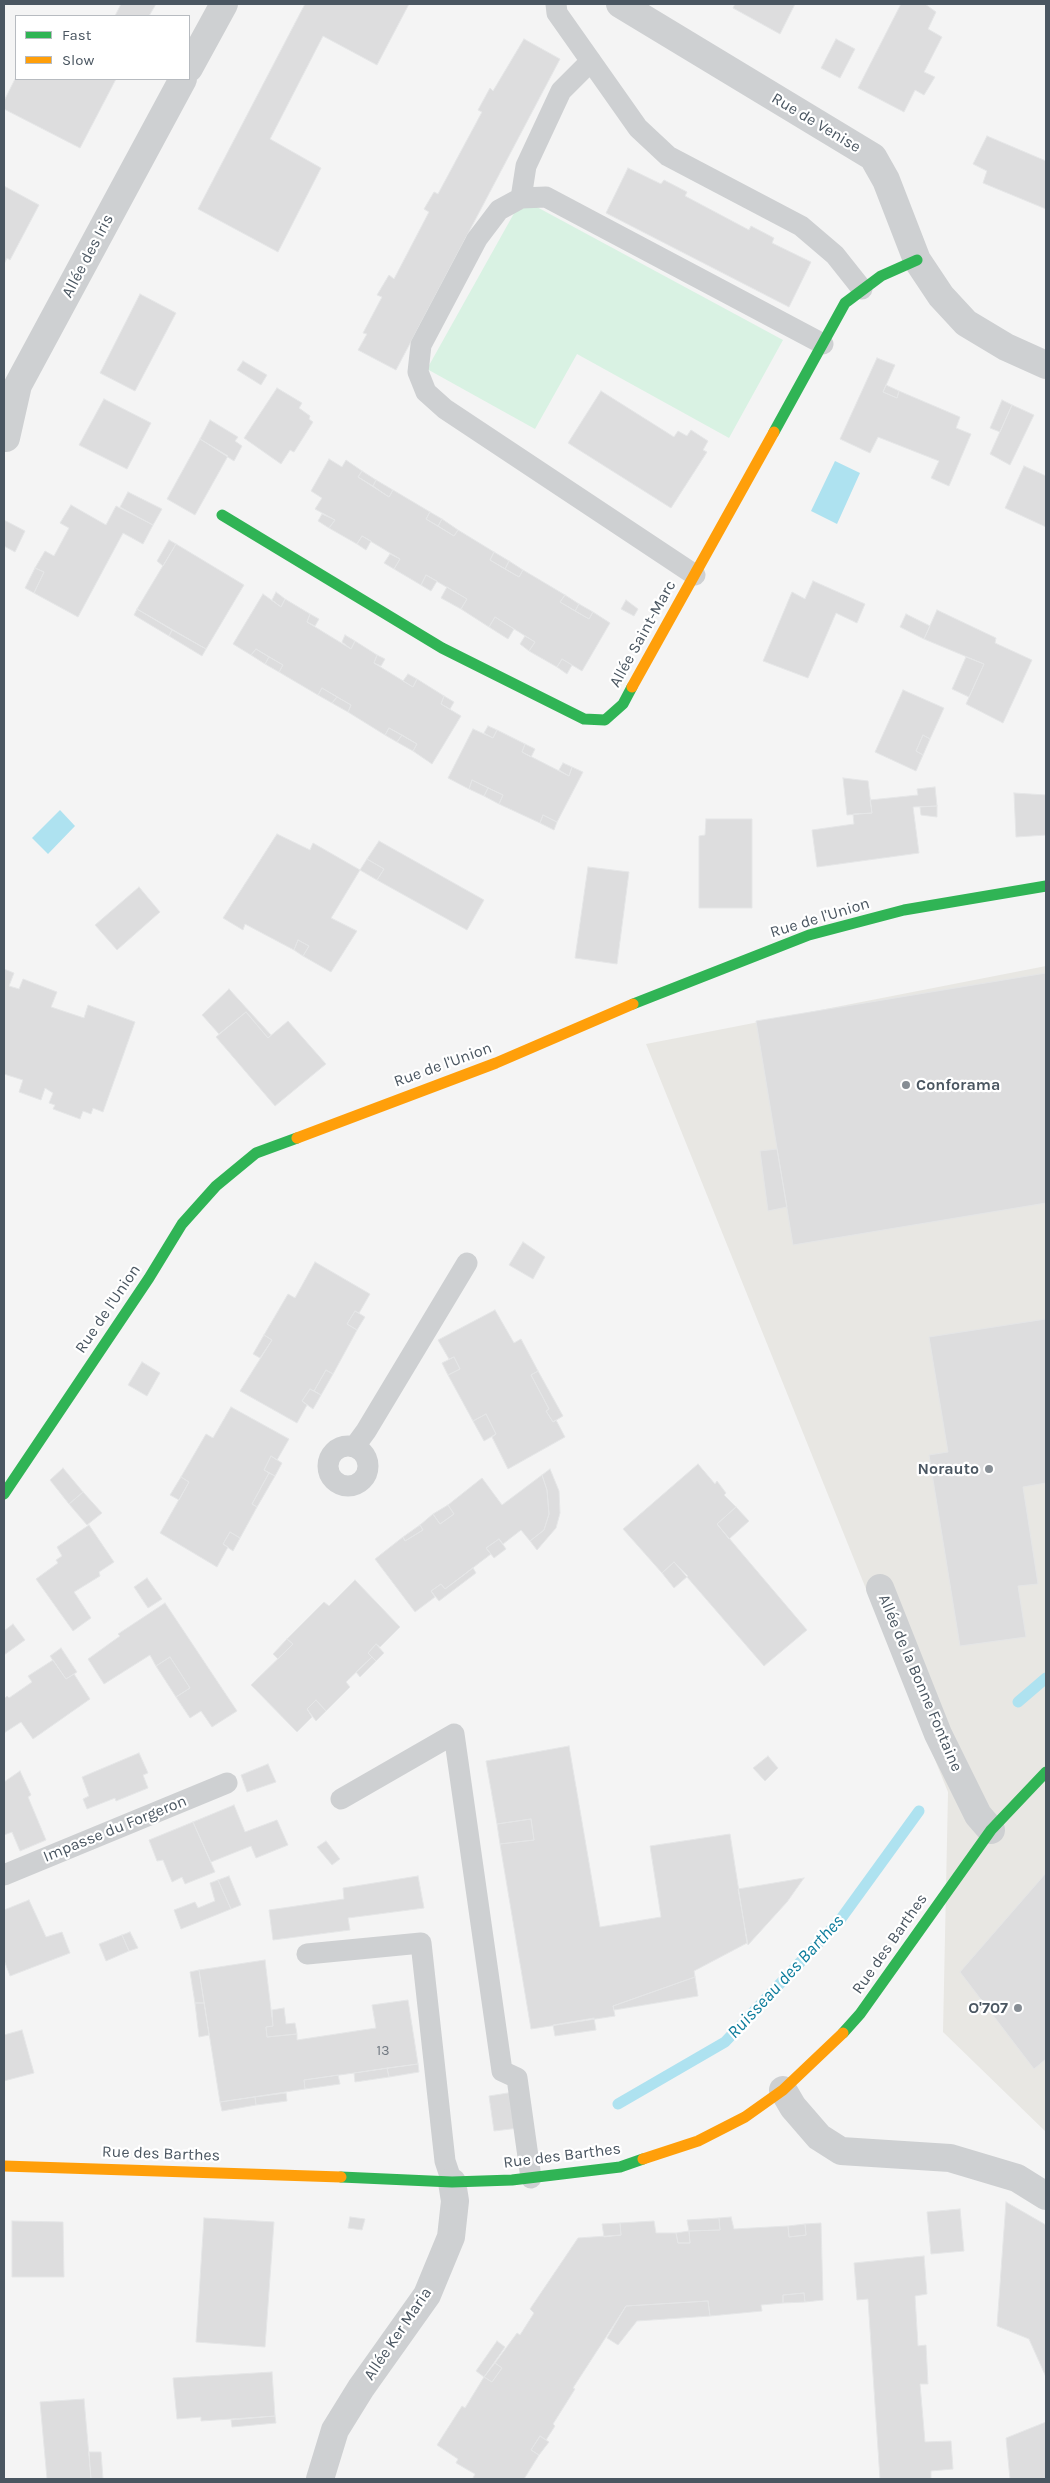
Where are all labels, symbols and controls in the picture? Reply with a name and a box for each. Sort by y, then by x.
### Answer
legend [15,15,190,80]
text: Fast [62,26,91,44]
text: Slow [62,51,94,69]
street label: Rue de Venise [768,89,864,157]
street label: Allée des Iris [58,211,118,301]
street label: Allée Saint-Marc [606,577,680,691]
street label: Rue de l'Union [768,894,872,942]
street label: Rue de l'Union [391,1038,495,1092]
place label: Conforama [916,1075,1000,1095]
marker: Conforama [900,1079,912,1091]
street label: Rue de l'Union [71,1261,145,1357]
place label: Norauto [917,1459,979,1479]
marker: Norauto [983,1463,995,1475]
street label: Allée de la Bonne Fontaine [874,1591,966,1775]
street label: Impasse du Forgeron [40,1791,190,1867]
street label: Rue des Barthes [848,1890,932,1998]
water label: Ruisseau des Barthes [723,1911,849,2043]
place label: O'707 [968,1998,1008,2018]
marker: O'707 [1012,2002,1024,2014]
house number: 13 [377,2043,389,2059]
street label: Rue des Barthes [502,2139,622,2173]
street label: Rue des Barthes [102,2142,220,2166]
street label: Allée Ker Maria [360,2284,436,2384]

